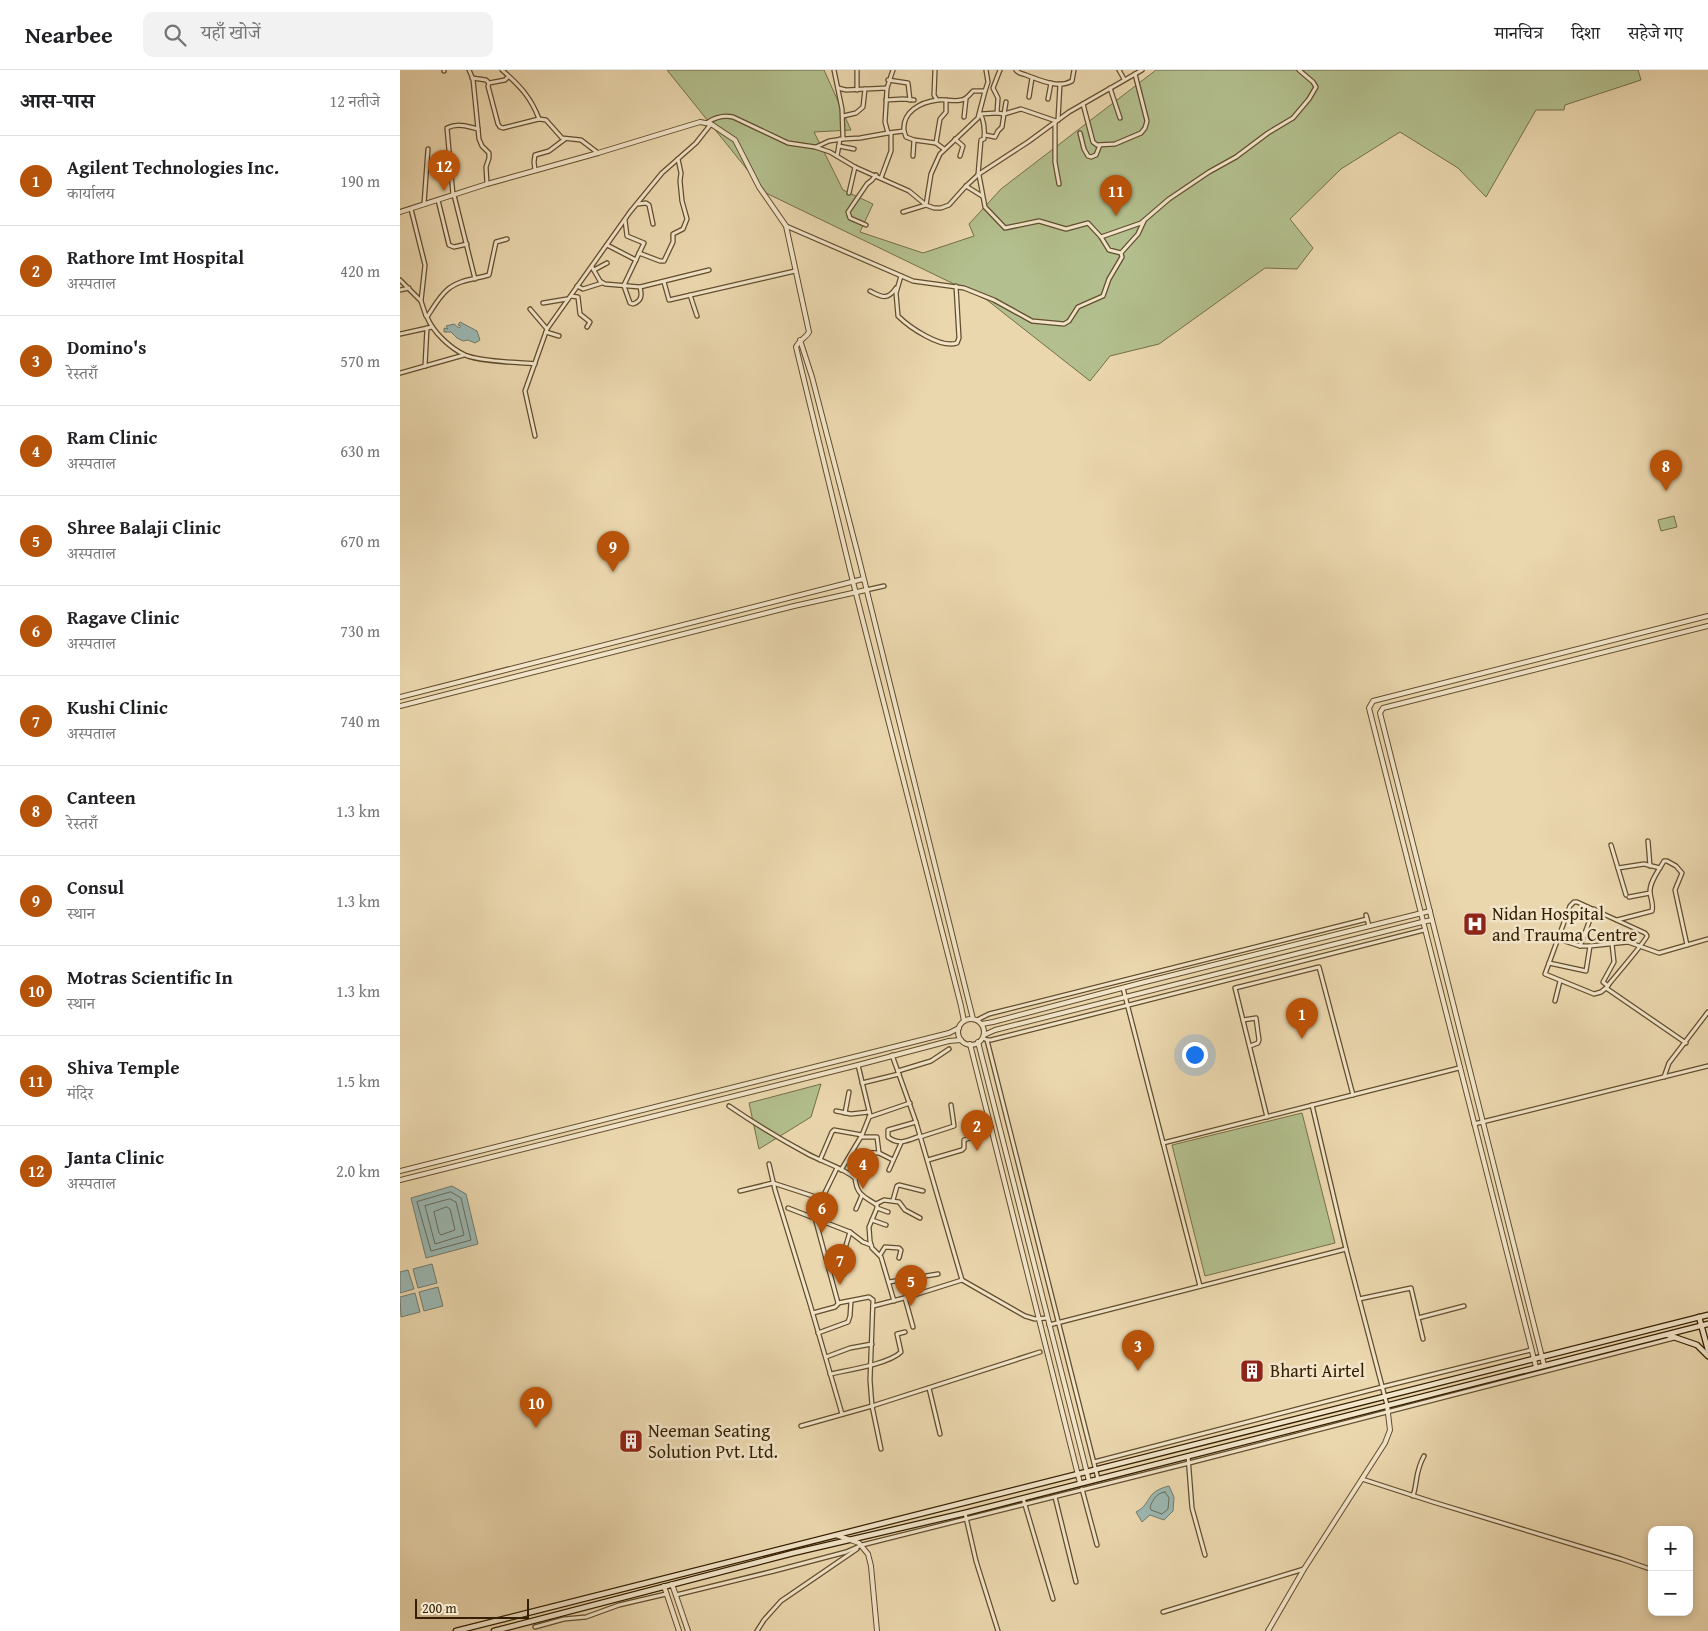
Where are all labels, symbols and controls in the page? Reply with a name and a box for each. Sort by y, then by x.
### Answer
search box [143,12,493,57]
text: Nearbee [25,17,113,52]
text: यहाँ खोजें [201,18,261,46]
text: मानचित्र [1494,19,1543,46]
text: दिशा [1571,19,1600,46]
text: सहेजे गए [1628,19,1683,46]
icon: search [161,21,189,49]
text: आस-पास [20,85,94,116]
text: 12 नतीजे [330,89,380,113]
pin: 12 [428,150,460,191]
text: Agilent Technologies Inc. [67,153,279,181]
text: 1 [32,169,40,193]
text: 190 m [340,169,380,193]
pin: 11 [1100,175,1132,216]
text: कार्यालय [67,181,115,205]
text: Rathore Imt Hospital [67,243,244,271]
text: 2 [32,259,40,283]
text: 420 m [340,259,380,283]
text: अस्पताल [67,271,116,295]
text: Domino's [67,333,146,361]
text: 3 [32,349,40,373]
text: 570 m [340,349,380,373]
text: रेस्तराँ [67,361,98,385]
text: Ram Clinic [67,423,157,451]
text: 4 [32,439,40,463]
text: 630 m [340,439,380,463]
pin: 8 [1650,450,1682,491]
text: अस्पताल [67,451,116,475]
text: Shree Balaji Clinic [67,513,221,541]
text: 5 [32,529,40,553]
text: 670 m [340,529,380,553]
pin: 9 [597,531,629,572]
text: अस्पताल [67,541,116,565]
text: Ragave Clinic [67,603,179,631]
text: 6 [32,619,40,643]
text: 730 m [340,619,380,643]
text: अस्पताल [67,631,116,655]
text: Kushi Clinic [67,693,168,721]
text: 7 [32,709,40,733]
text: 740 m [340,709,380,733]
text: अस्पताल [67,721,116,745]
text: Canteen [67,783,136,811]
text: 8 [32,799,40,823]
text: 1.3 km [336,799,380,823]
text: रेस्तराँ [67,811,98,835]
text: Consul [67,873,124,901]
text: 9 [32,889,40,913]
text: 1.3 km [336,889,380,913]
place label: Nidan Hospital and Trauma Centre [1492,900,1637,948]
text: स्थान [67,901,95,925]
hospital icon: Nidan Hospital and Trauma Centre [1462,911,1488,937]
text: Motras Scientific In [67,963,233,991]
text: 10 [28,979,44,1003]
text: 1.3 km [336,979,380,1003]
text: स्थान [67,991,95,1015]
pin: 1 [1286,998,1318,1039]
your location [1182,1042,1208,1068]
text: Shiva Temple [67,1053,180,1081]
text: 11 [28,1069,44,1093]
text: 1.5 km [336,1069,380,1093]
text: मंदिर [67,1081,93,1105]
pin: 2 [961,1110,993,1151]
text: Janta Clinic [67,1143,164,1171]
pin: 4 [847,1148,879,1189]
text: 12 [28,1159,44,1183]
text: 2.0 km [336,1159,380,1183]
text: अस्पताल [67,1171,116,1195]
pin: 6 [806,1192,838,1233]
pin: 7 [824,1244,856,1285]
pin: 5 [895,1265,927,1306]
pin: 3 [1122,1330,1154,1371]
place label: Bharti Airtel [1270,1357,1365,1384]
building icon: Bharti Airtel [1239,1358,1265,1384]
pin: 10 [520,1387,552,1428]
place label: Neeman Seating Solution Pvt. Ltd. [648,1417,778,1465]
building icon: Neeman Seating Solution Pvt. Ltd. [618,1428,644,1454]
map controls [1648,1526,1693,1616]
button: + [1648,1526,1693,1571]
button: − [1648,1571,1693,1616]
scale bar [415,1596,529,1619]
text: 200 m [422,1598,457,1618]

